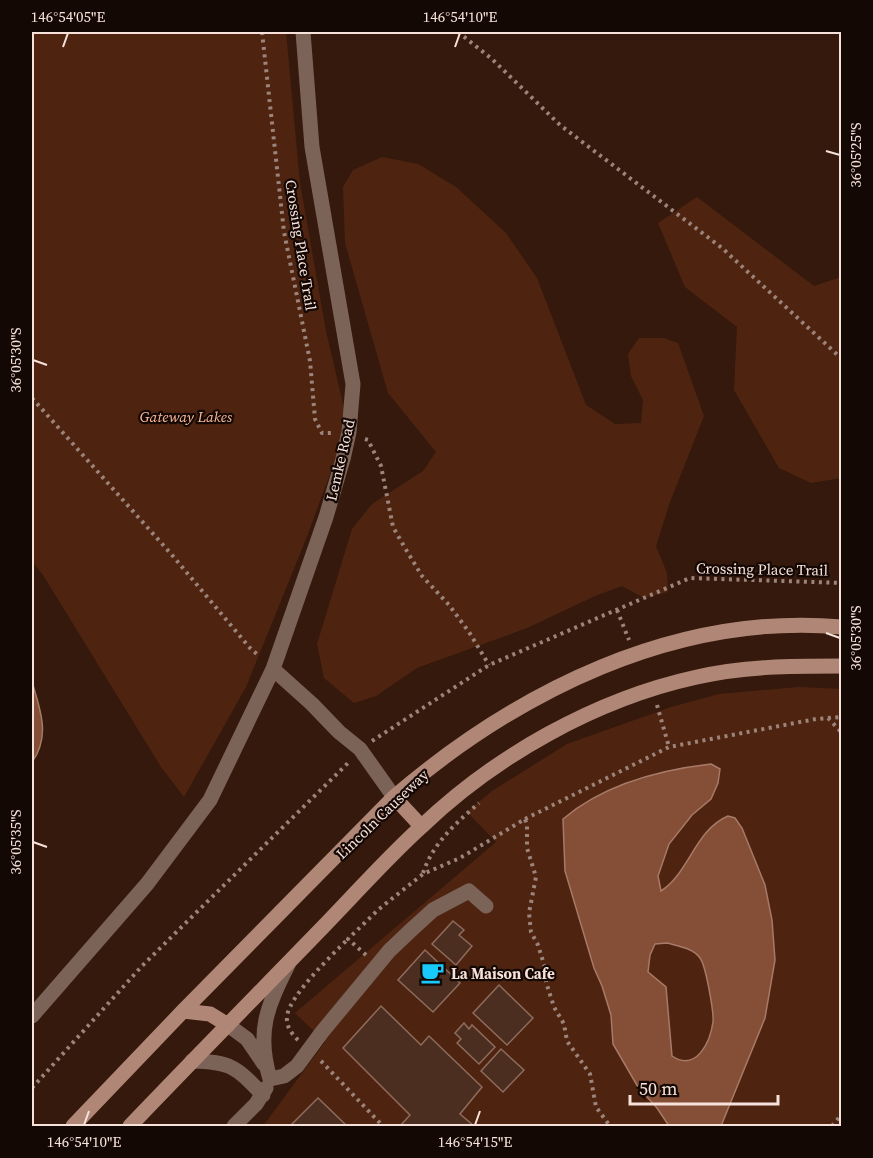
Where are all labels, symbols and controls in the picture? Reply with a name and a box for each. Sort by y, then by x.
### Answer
text: 146°54'05"E [31,6,105,27]
text: 146°54'10"E [423,6,497,27]
text: 36°05'25"S [845,122,866,188]
street label: Crossing Place Trail [280,178,322,312]
text: 36°05'30"S [5,327,26,393]
park label: Gateway Lakes [140,406,233,427]
street label: Lemke Road [320,417,360,503]
street label: Crossing Place Trail [696,557,829,581]
text: 36°05'30"S [845,605,866,671]
street label: Lincoln Causeway [331,764,433,864]
text: 36°05'35"S [5,809,26,875]
cafe icon: La Maison Cafe [420,960,446,986]
place label: La Maison Cafe [451,963,555,984]
scale bar [630,1068,778,1106]
text: 50 m [639,1076,677,1101]
text: 146°54'10"E [47,1131,121,1152]
text: 146°54'15"E [438,1131,512,1152]

